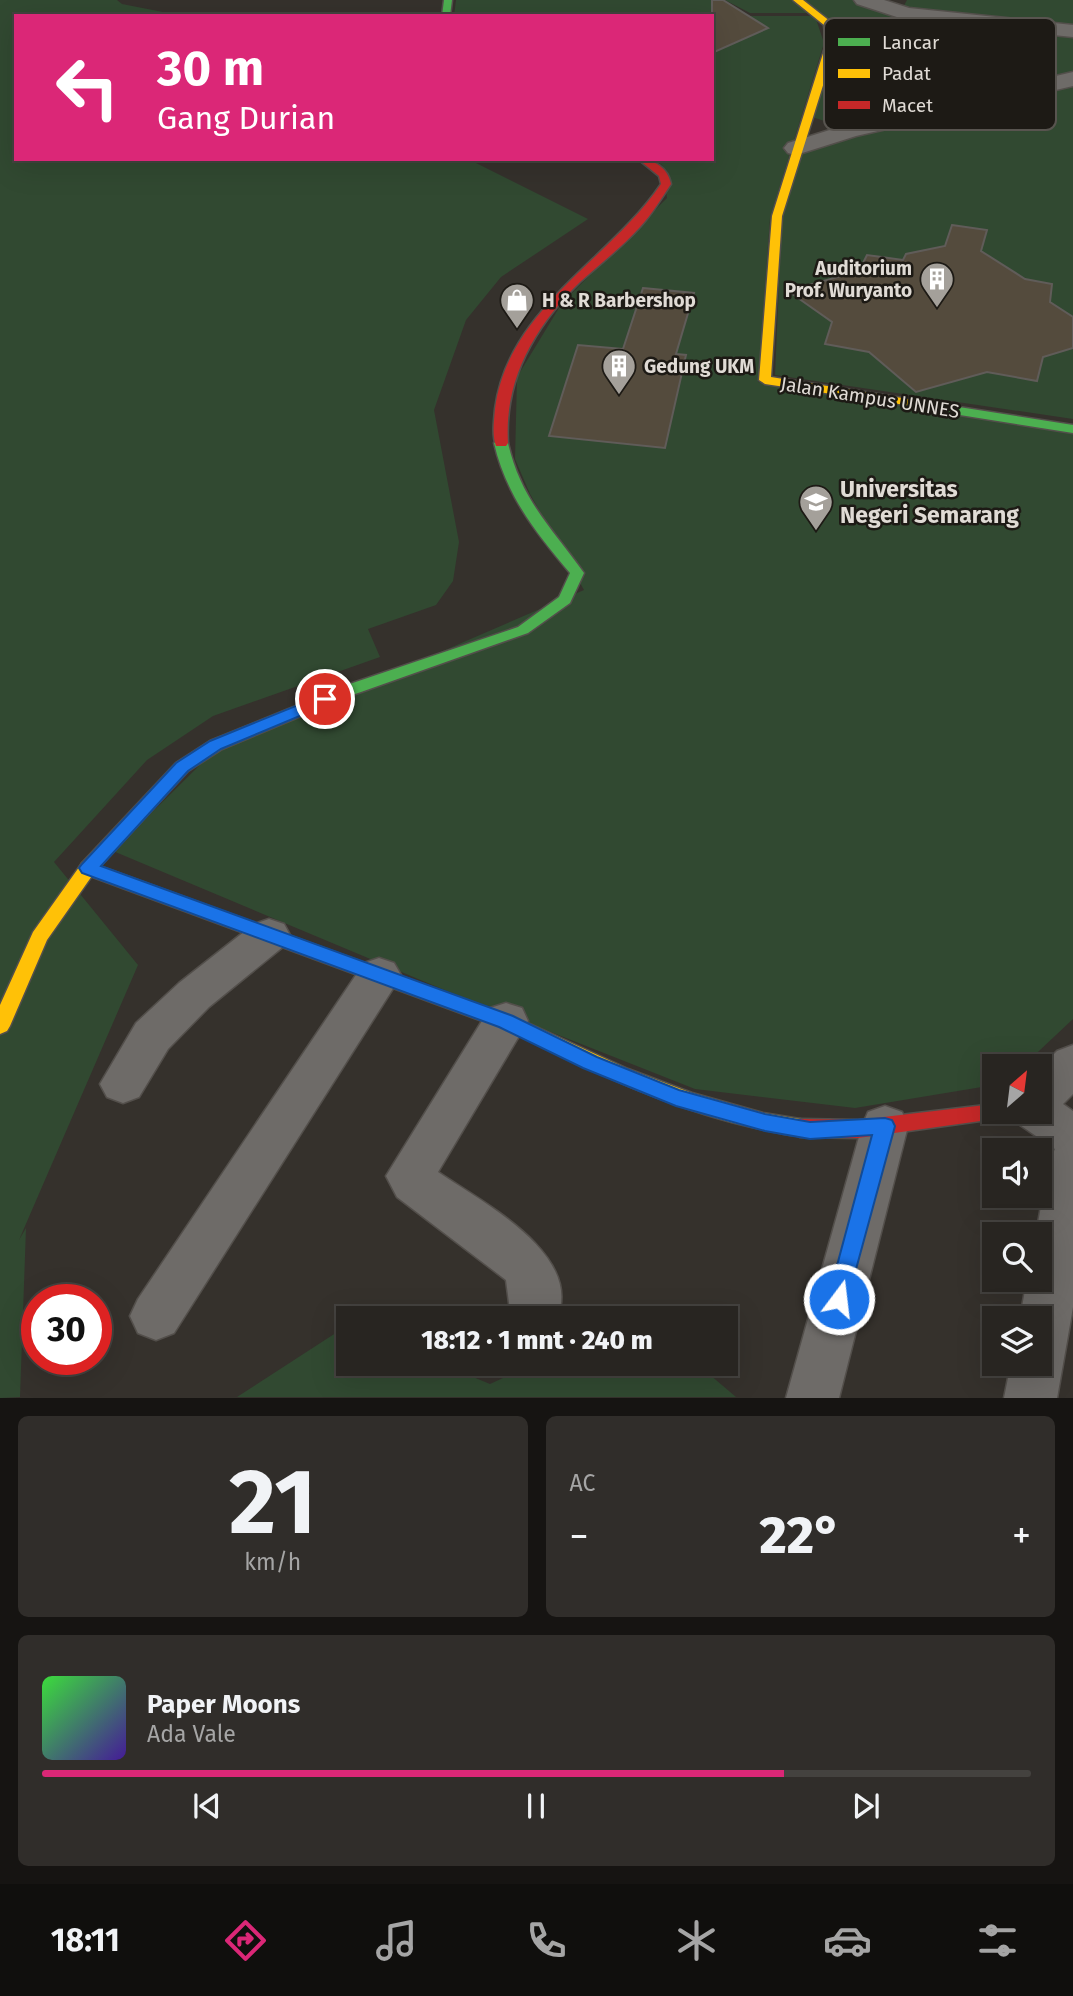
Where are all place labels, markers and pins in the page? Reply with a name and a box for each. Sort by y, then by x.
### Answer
place label: Auditorium Prof. Wuryanto [785,257,912,302]
building icon: Auditorium Prof. Wuryanto [918,260,956,309]
shop icon: H & R Barbershop [498,281,536,330]
place label: H & R Barbershop [542,289,696,312]
building icon: Gedung UKM [600,347,638,396]
place label: Gedung UKM [644,355,754,378]
place label: Universitas Negeri Semarang [840,475,1019,529]
school or university icon: Universitas Negeri Semarang [797,483,835,532]
pin [295,669,355,729]

